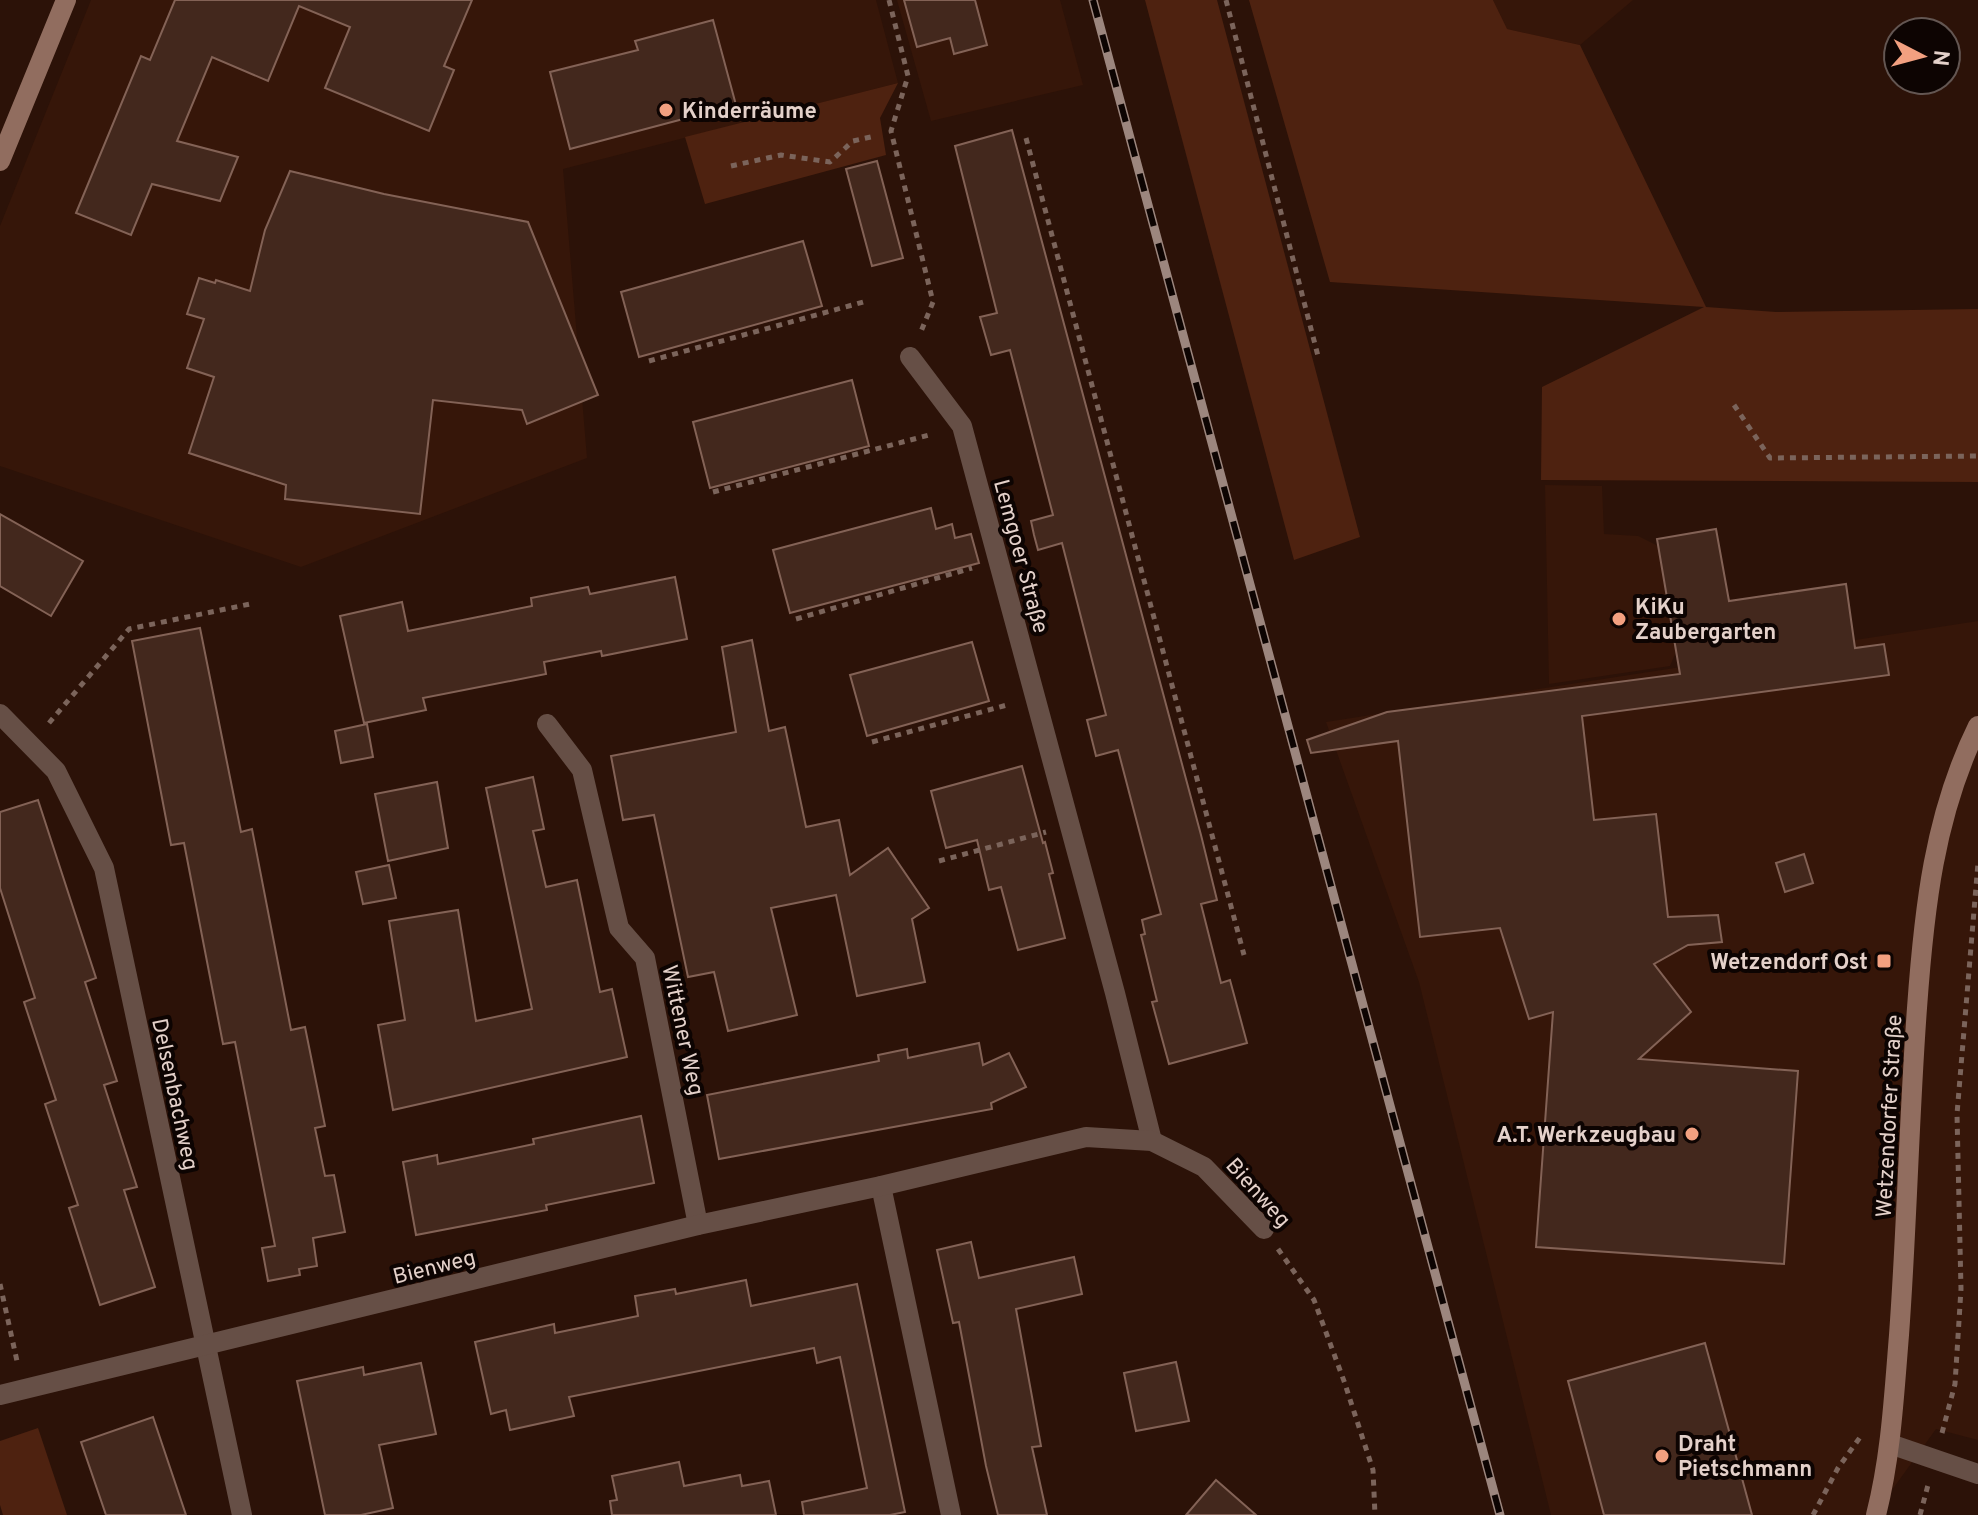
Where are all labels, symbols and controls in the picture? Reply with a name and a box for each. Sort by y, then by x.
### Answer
north arrow [1882,16,1962,96]
text: N [1925,49,1954,67]
place label: Kinderräume [682,99,817,126]
marker: Kinderräume [657,101,675,119]
street label: Lemgoer Straße [986,477,1053,636]
place label: KiKu Zaubergarten [1635,595,1776,647]
marker: KiKu Zaubergarten [1610,610,1628,628]
place label: Wetzendorf Ost [1710,950,1868,977]
marker: Wetzendorf Ost [1875,952,1893,970]
street label: Wittener Weg [655,963,709,1098]
street label: Wetzendorfer Straße [1872,1014,1909,1218]
street label: Delsenbachweg [144,1016,203,1173]
place label: A.T. Werkzeugbau [1496,1123,1676,1150]
marker: A.T. Werkzeugbau [1683,1125,1701,1143]
street label: Bienweg [1219,1153,1295,1234]
street label: Bienweg [390,1245,479,1292]
place label: Draht Pietschmann [1678,1432,1812,1484]
marker: Draht Pietschmann [1653,1447,1671,1465]

